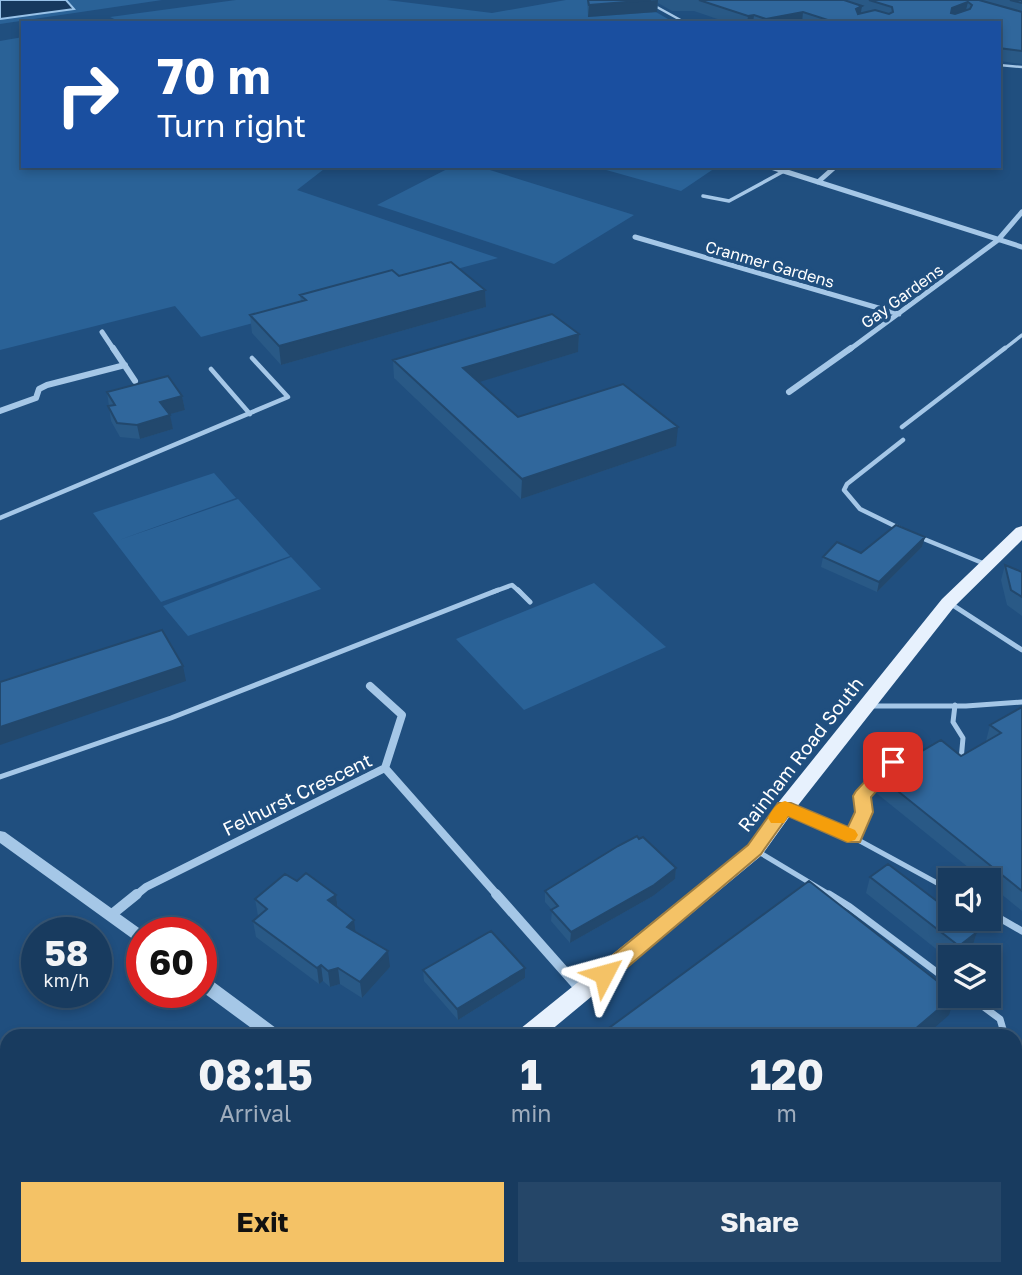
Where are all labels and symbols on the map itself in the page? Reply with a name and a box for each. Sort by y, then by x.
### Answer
street label: Cranmer Gardens [703,236,837,292]
street label: Gay Gardens [857,259,947,333]
street label: Rainham Road South [732,672,868,836]
pin [863,732,923,792]
street label: Felhurst Crescent [219,748,375,840]
speed limit sign: 60 [126,917,217,1008]
position arrow [567,937,641,1011]

